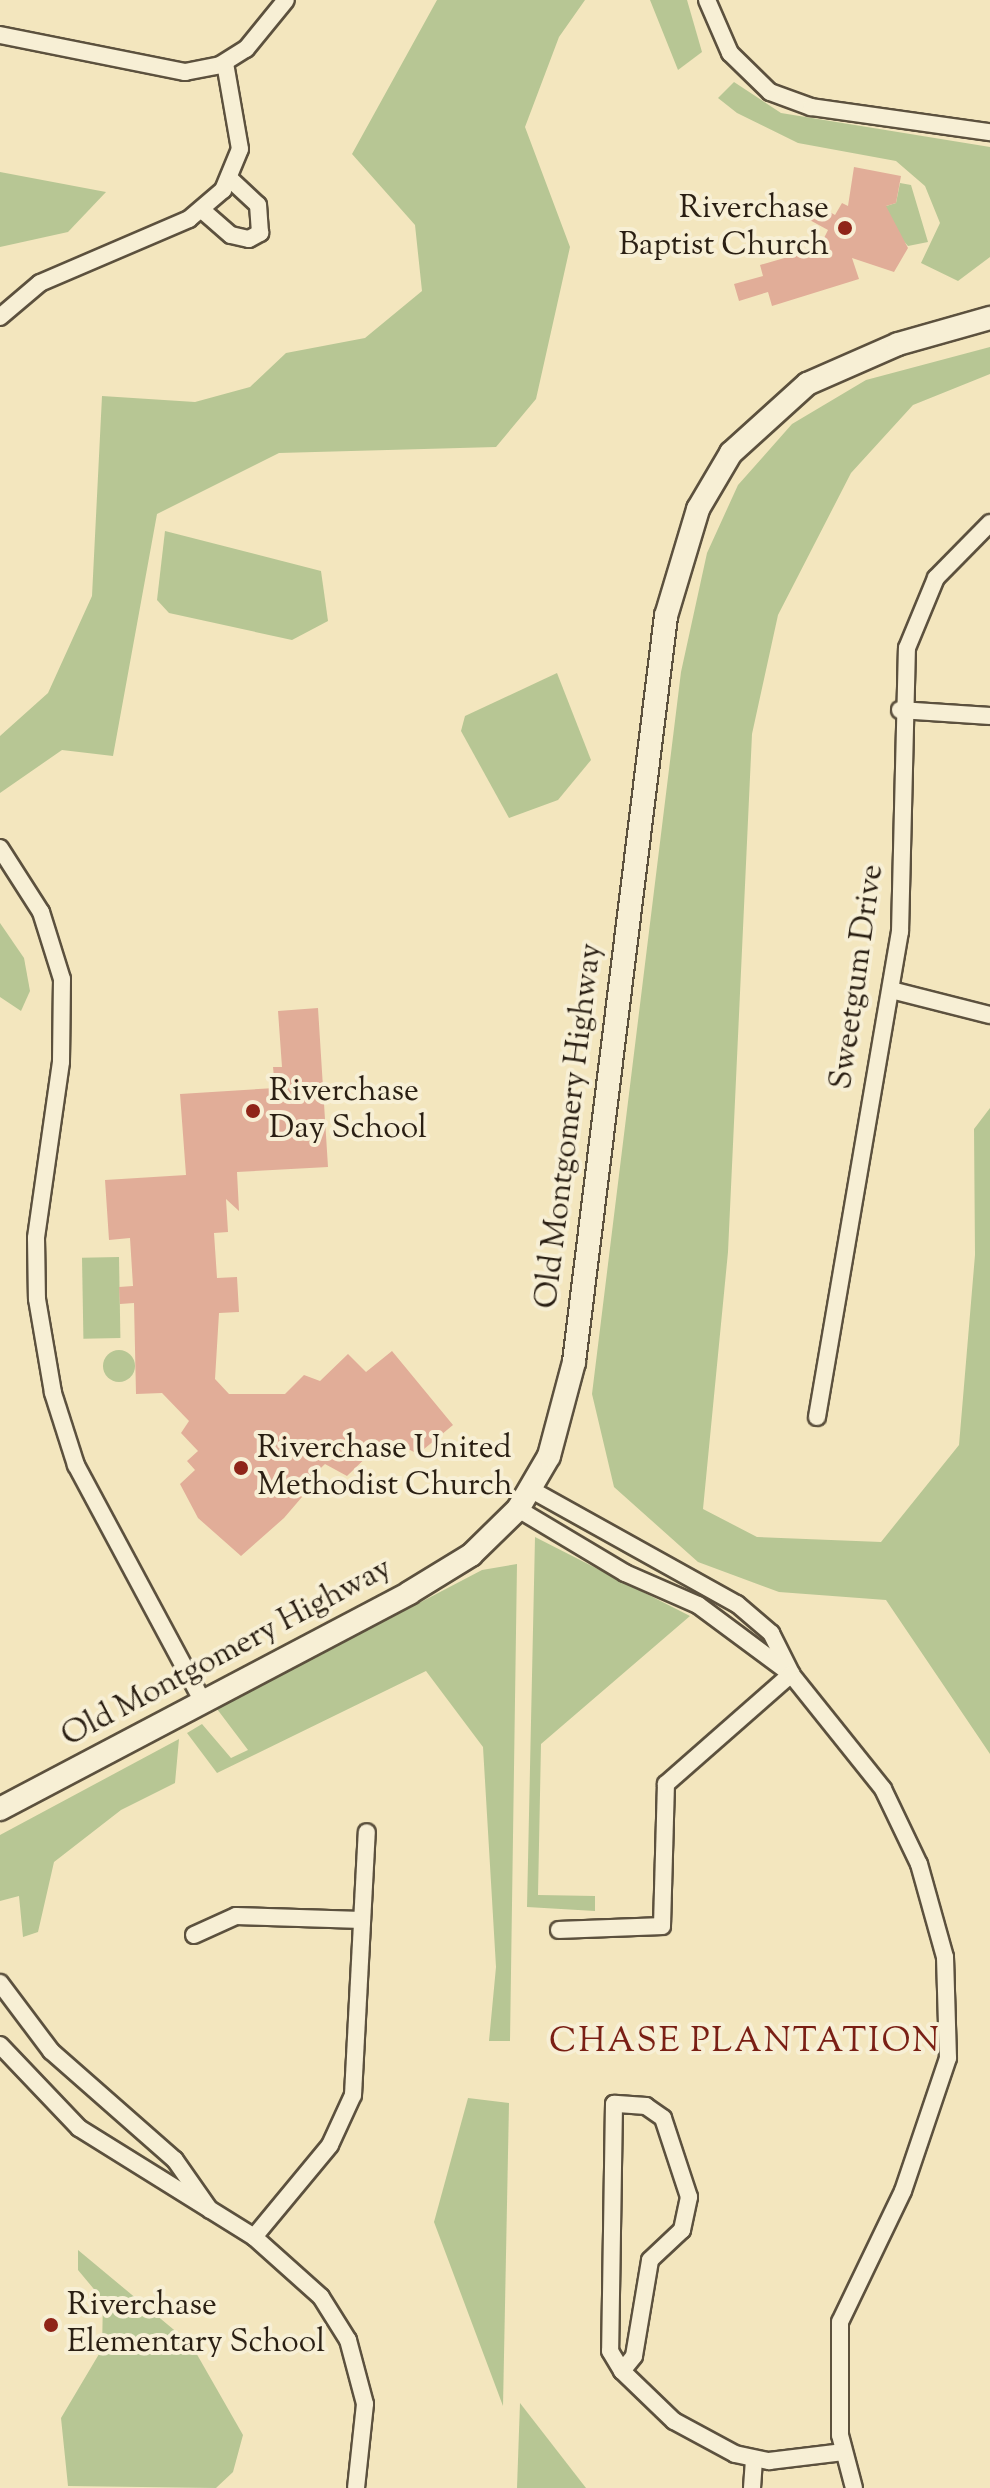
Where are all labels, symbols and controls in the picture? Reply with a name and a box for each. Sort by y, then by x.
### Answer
place label: Riverchase Baptist Church [619,191,829,266]
marker: Riverchase Baptist Church [836,219,854,237]
street label: Sweetgum Drive [823,862,893,1092]
street label: Old Montgomery Highway [529,941,611,1311]
place label: Riverchase Day School [269,1074,427,1149]
marker: Riverchase Day School [244,1102,262,1120]
place label: Riverchase United Methodist Church [257,1431,513,1506]
marker: Riverchase United Methodist Church [232,1459,250,1477]
street label: Old Montgomery Highway [56,1550,398,1756]
district label: CHASE PLANTATION [549,2023,941,2063]
place label: Riverchase Elementary School [67,2288,325,2363]
marker: Riverchase Elementary School [42,2316,60,2334]

